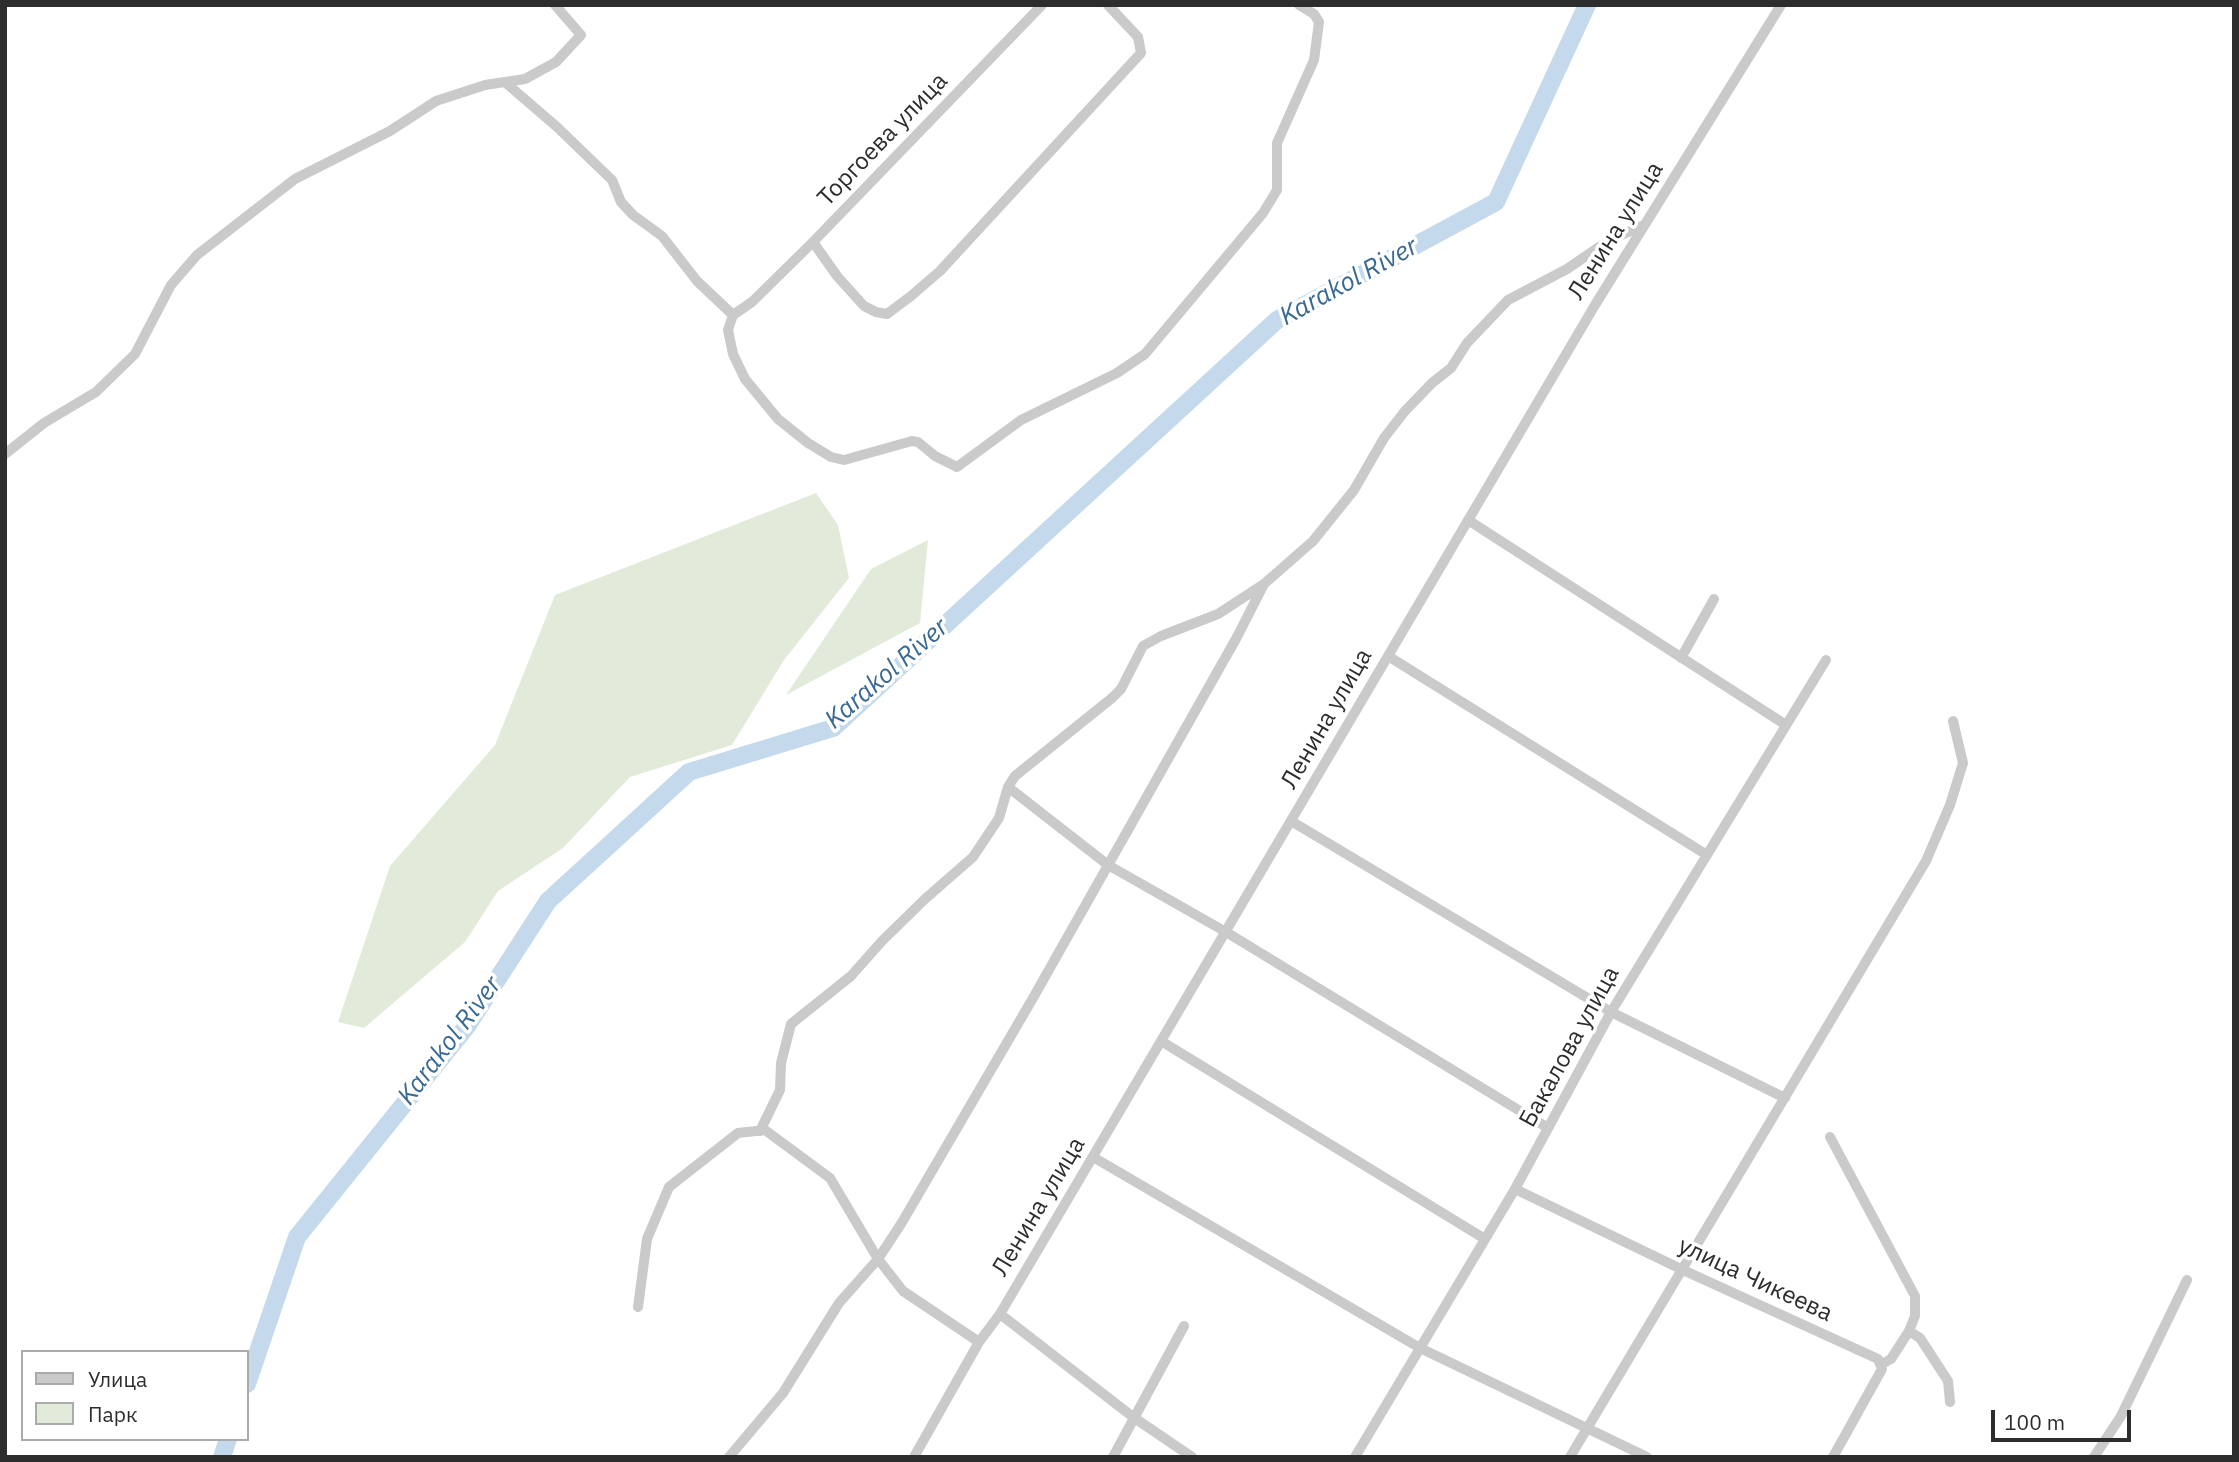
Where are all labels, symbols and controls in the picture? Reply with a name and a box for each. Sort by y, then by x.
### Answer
street label: Торгоева улица [812,67,954,213]
street label: Ленина улица [1562,157,1670,305]
water label: Karakol River [1275,231,1423,333]
water label: Karakol River [819,612,955,736]
street label: Ленина улица [1275,644,1379,794]
street label: Бакалова улица [1514,962,1626,1132]
water label: Karakol River [391,971,509,1111]
street label: Ленина улица [986,1132,1092,1282]
street label: улица Чикеева [1673,1232,1837,1328]
legend [21,1350,248,1441]
text: Улица [88,1365,147,1393]
scale bar [1994,1396,2134,1440]
text: Парк [88,1400,138,1428]
text: 100 m [2004,1408,2065,1436]

